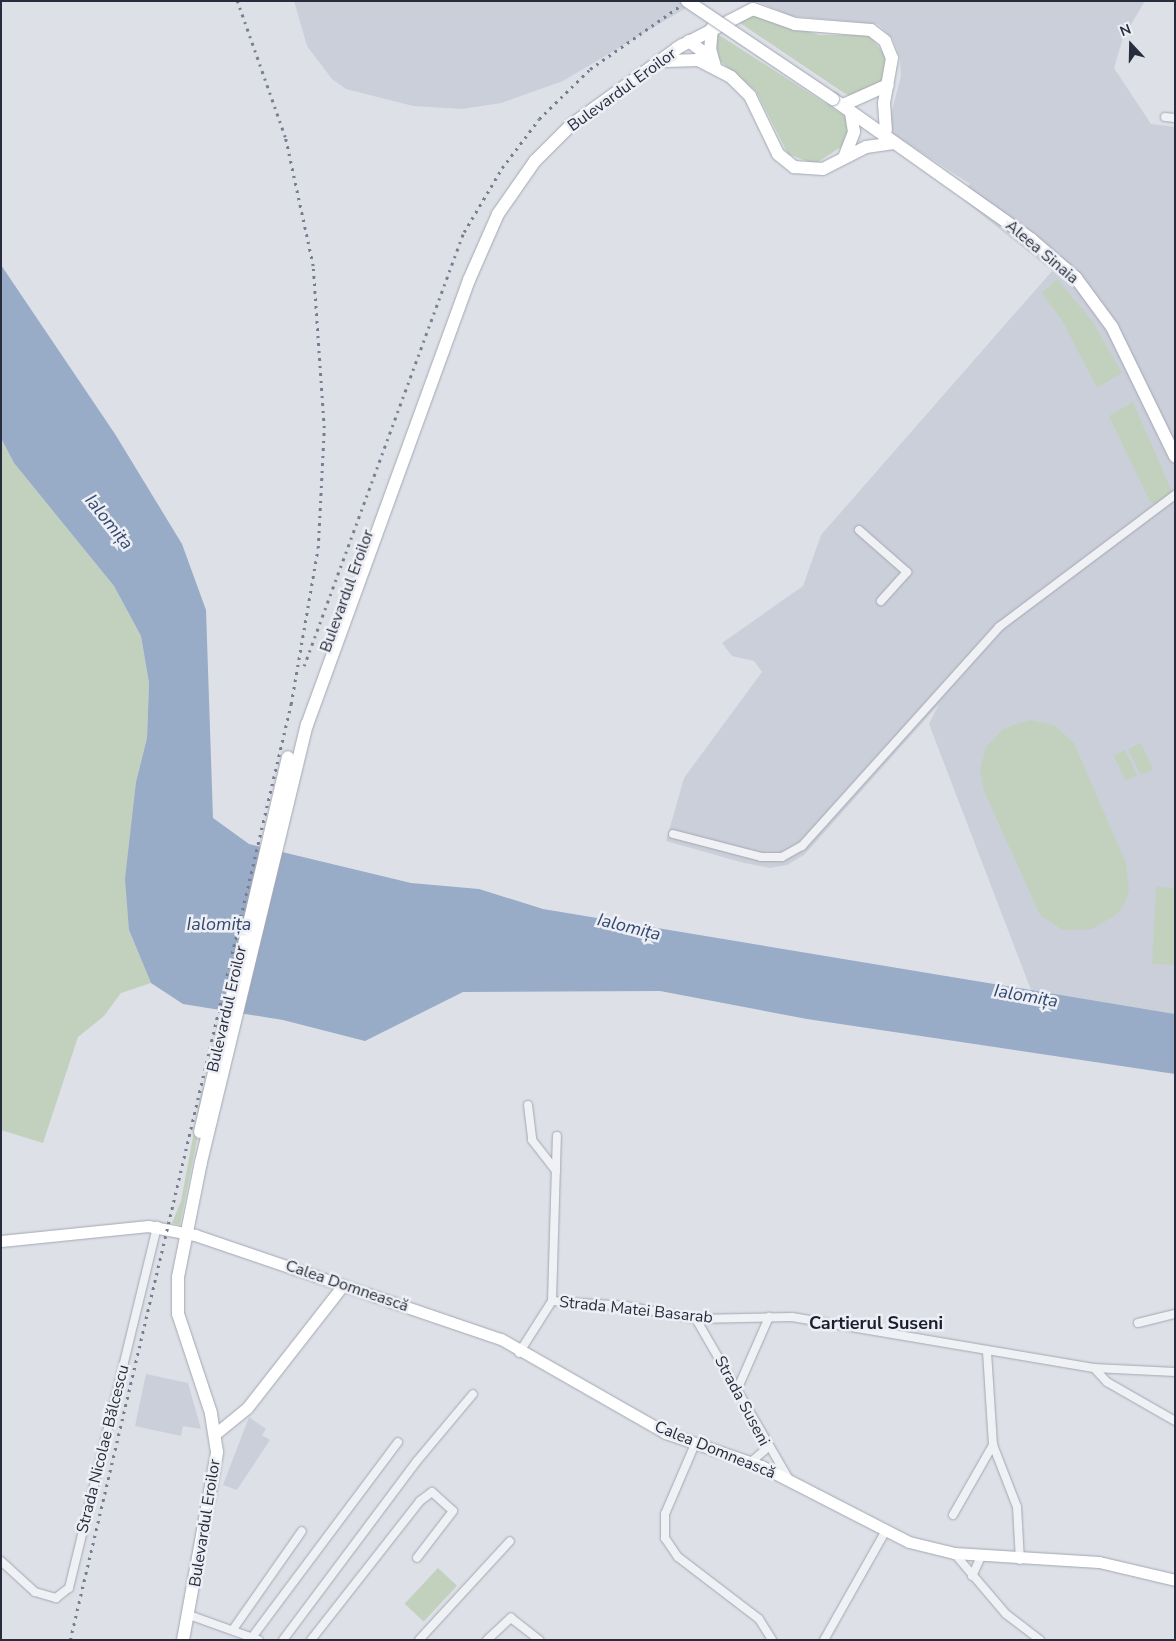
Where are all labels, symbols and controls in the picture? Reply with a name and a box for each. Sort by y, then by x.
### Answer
north arrow [1106,20,1156,70]
text: N [1117,20,1134,41]
street label: Bulevardul Eroilor [564,44,680,136]
street label: Aleea Sinaia [1002,216,1082,288]
water label: Ialomița [80,490,138,554]
street label: Bulevardul Eroilor [316,527,378,655]
water label: Ialomița [595,909,663,945]
water label: Ialomița [187,913,251,935]
street label: Bulevardul Eroilor [203,944,251,1074]
water label: Ialomița [992,980,1060,1012]
street label: Calea Domnească [283,1256,411,1316]
street label: Strada Matei Basarab [558,1292,714,1328]
district label: Cartierul Suseni [809,1312,943,1334]
street label: Strada Suseni [710,1353,774,1449]
street label: Strada Nicolae Bălcescu [73,1363,133,1535]
street label: Calea Domnească [652,1417,778,1483]
street label: Bulevardul Eroilor [185,1458,225,1588]

